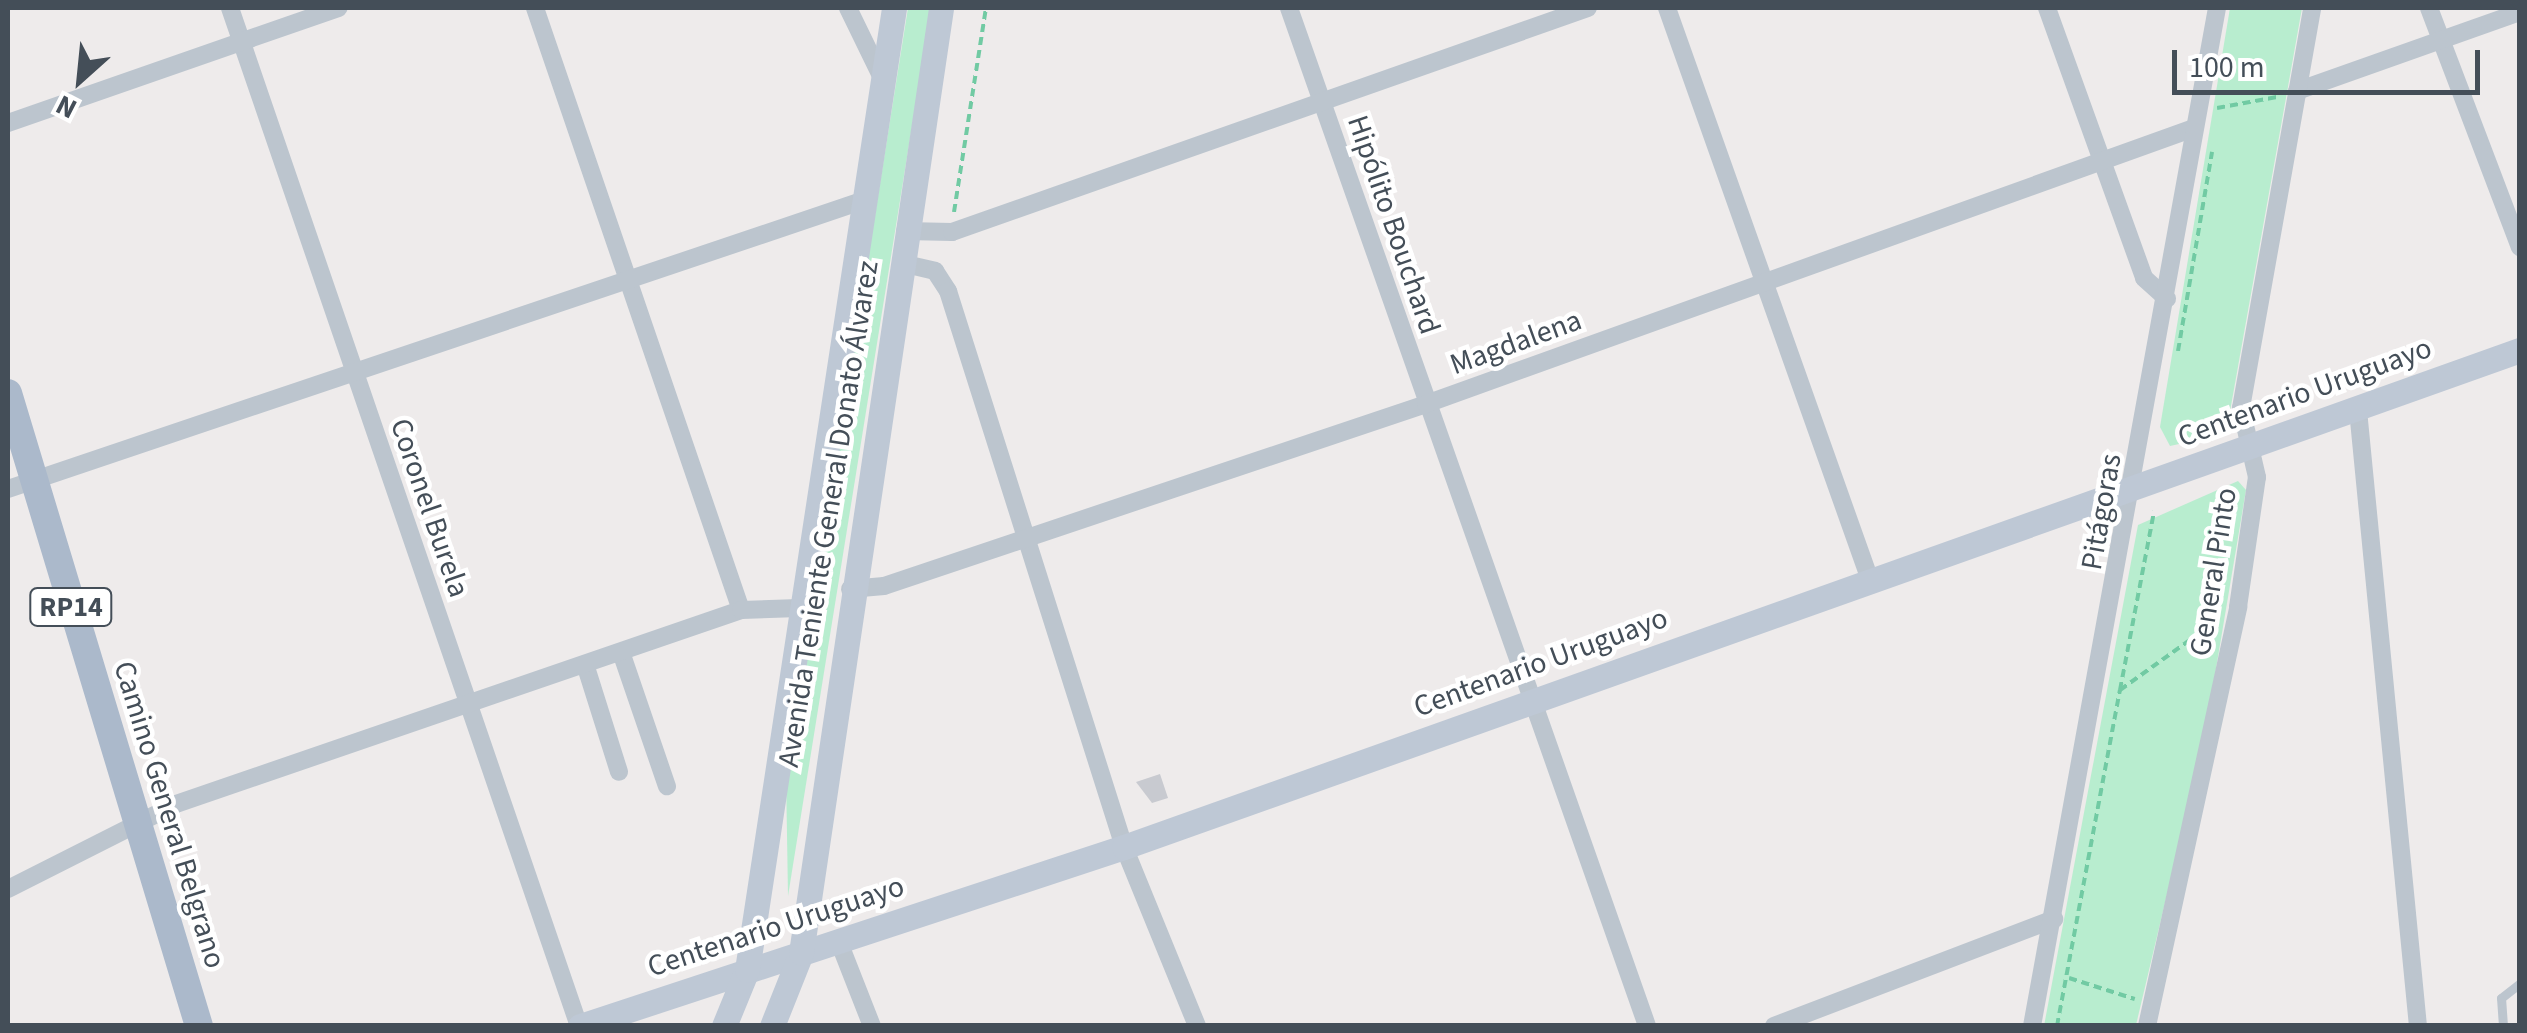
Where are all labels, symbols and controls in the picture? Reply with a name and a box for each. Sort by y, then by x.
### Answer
north arrow [30,30,130,130]
scale bar [2177,30,2484,92]
text: 100 m [2189,46,2265,89]
text: N [49,85,84,129]
street label: Hipólito Bouchard [1339,111,1447,339]
street label: Avenida Teniente General Donato Álvarez [771,258,887,770]
street label: Magdalena [1445,303,1587,383]
street label: Centenario Uruguayo [2173,330,2437,456]
street label: Coronel Burela [382,414,476,602]
street label: Pitágoras [2074,451,2130,573]
street label: General Pinto [2183,485,2245,659]
road number: RP14 [28,584,114,630]
street label: Centenario Uruguayo [1409,600,1673,726]
street label: Camino General Belgrano [105,657,233,973]
street label: Centenario Uruguayo [643,869,909,985]

